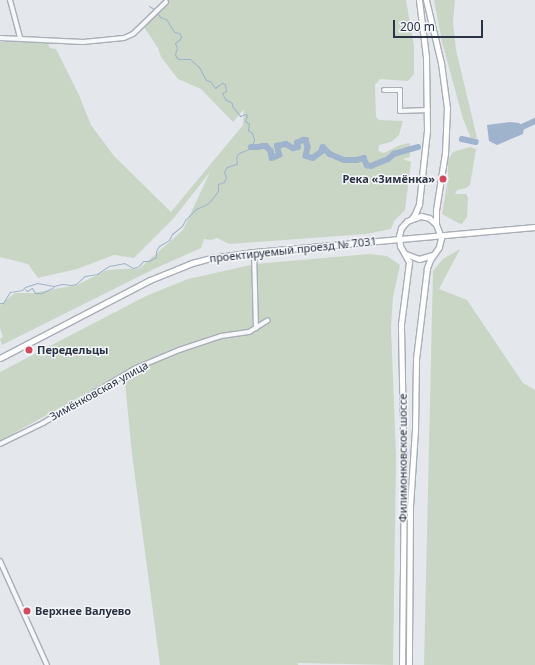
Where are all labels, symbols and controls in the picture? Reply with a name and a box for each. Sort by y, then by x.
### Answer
scale bar [395,12,485,38]
text: 200 m [400,18,435,35]
place label: Река «Зимёнка» [342,172,435,186]
marker: Река «Зимёнка» [438,174,448,184]
street label: проектируемый проезд № 7031 [209,235,377,265]
place label: Передельцы [37,343,108,357]
marker: Передельцы [24,345,34,355]
street label: Зимёнковская улица [48,358,150,424]
street label: Филимонковское шоссе [396,394,410,522]
place label: Верхнее Валуево [35,604,131,618]
marker: Верхнее Валуево [22,606,32,616]

